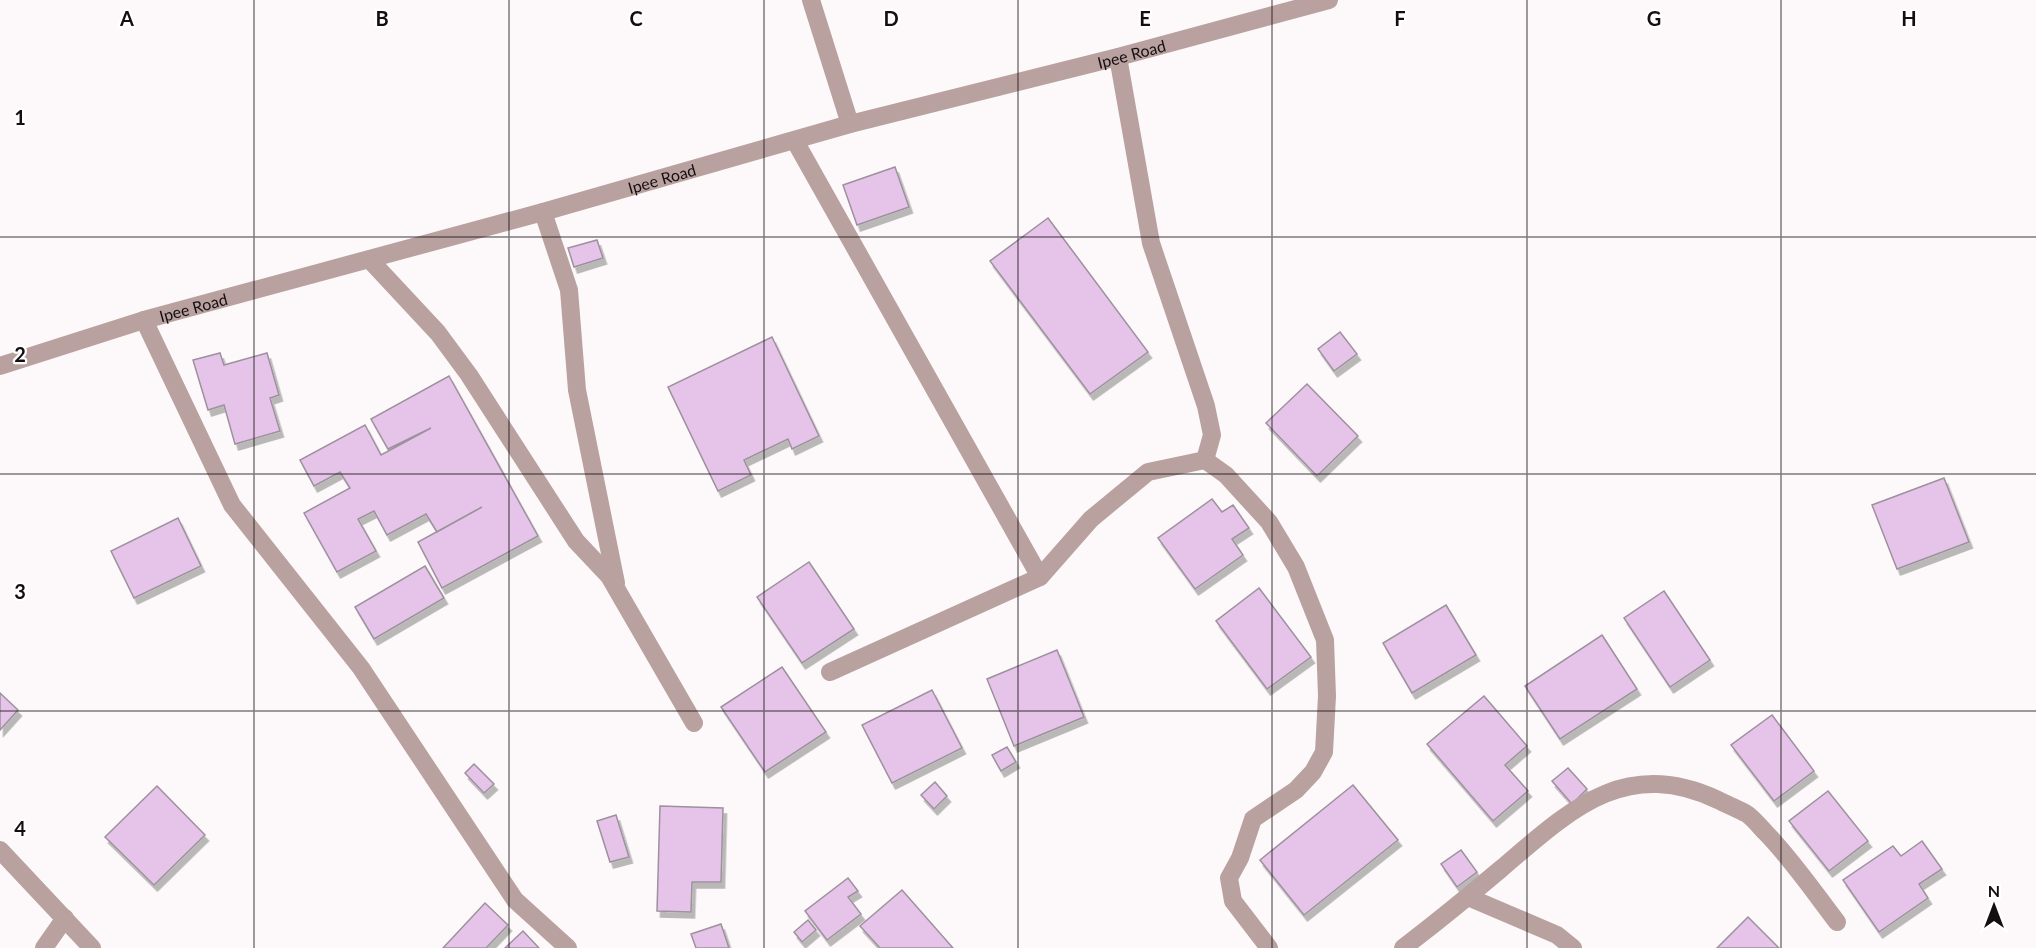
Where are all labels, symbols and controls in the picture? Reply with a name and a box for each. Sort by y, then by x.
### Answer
text: A [119,6,134,30]
text: B [375,6,389,30]
text: C [629,6,643,30]
text: D [883,6,899,30]
text: E [1139,6,1151,30]
text: F [1394,6,1406,30]
text: G [1647,6,1661,30]
text: H [1901,6,1917,30]
street label: Ipee Road [1095,35,1168,71]
text: 1 [14,105,26,129]
street label: Ipee Road [625,159,698,197]
street label: Ipee Road [157,288,229,325]
text: 2 [14,342,26,366]
text: 3 [14,579,26,603]
text: 4 [14,816,26,840]
north arrow [1964,876,2024,936]
text: N [1988,881,2000,900]

